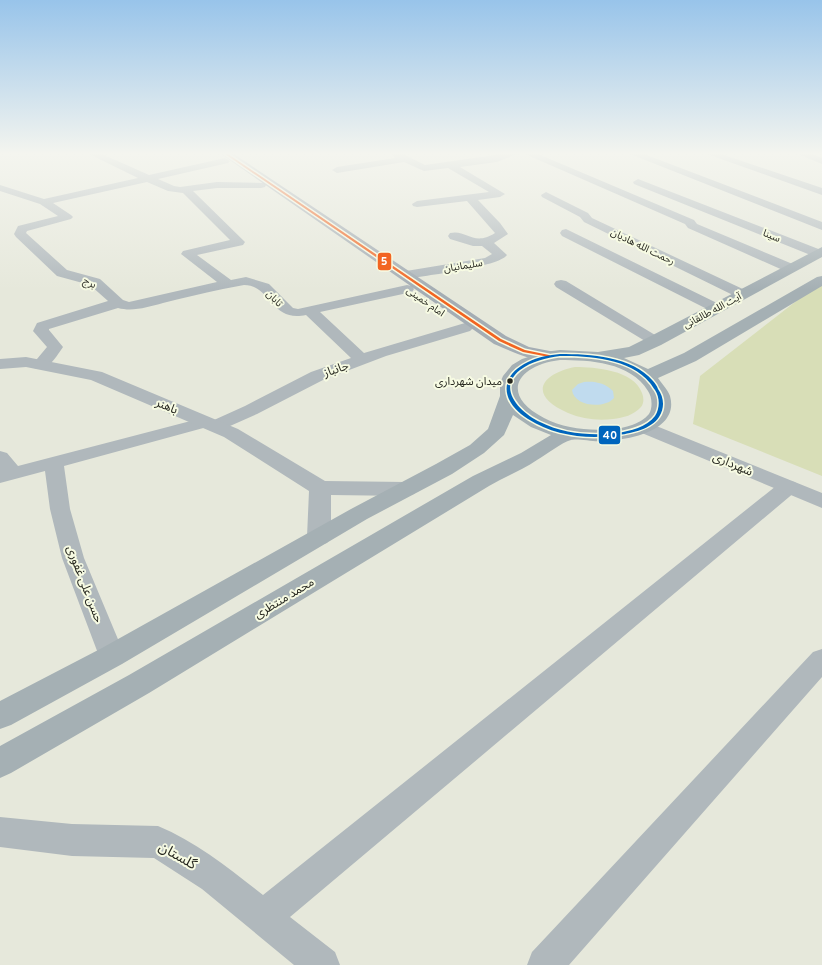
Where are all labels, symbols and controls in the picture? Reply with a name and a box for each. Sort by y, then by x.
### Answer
street label: رحمت الله هادیان [608,226,677,269]
street label: سینا [761,227,782,246]
line badge: 5 [377,252,392,271]
text: 5 [381,255,388,269]
street label: سلیمانیان [443,257,484,276]
street label: برج [81,275,98,292]
street label: امام خمینی [403,284,447,321]
street label: تابان [263,288,285,310]
street label: آیت الله طالقانی [681,290,745,332]
street label: جانباز [321,358,351,382]
place label: میدان شهرداری [435,375,502,389]
marker: میدان شهرداری [505,376,515,386]
street label: باهنر [152,395,180,419]
line badge: 40 [598,425,621,445]
text: 40 [603,429,617,443]
street label: شهرداری [710,449,755,480]
street label: حسن علی غفوری [62,544,106,625]
street label: محمد منتظری [252,575,318,623]
street label: گلستان [155,839,199,874]

